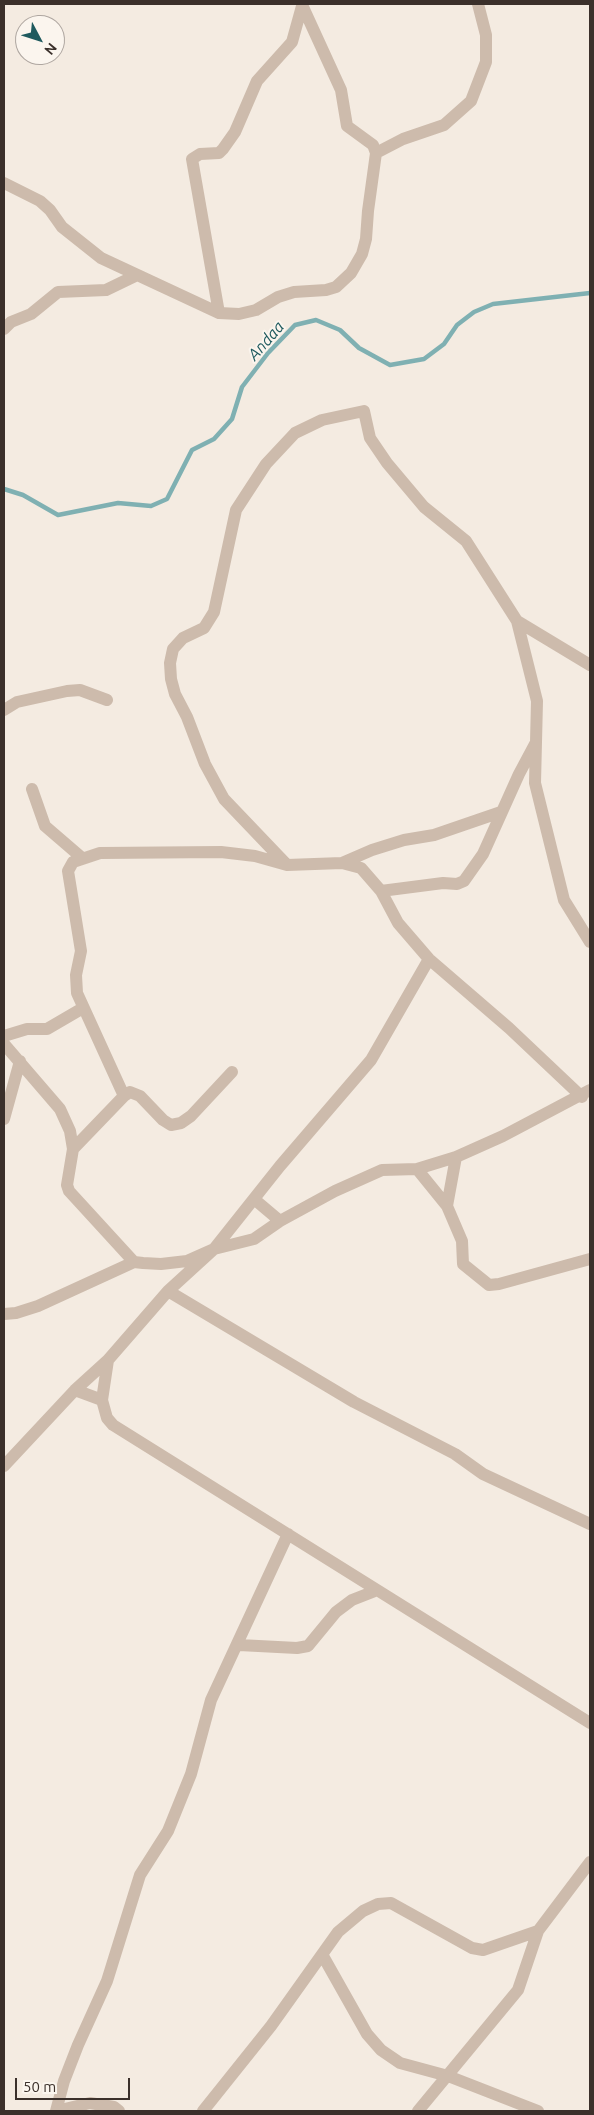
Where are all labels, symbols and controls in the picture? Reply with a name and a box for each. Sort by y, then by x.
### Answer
north arrow [15,15,65,65]
text: N [41,40,60,58]
water label: Andaa [244,318,288,364]
scale bar [18,2068,132,2100]
text: 50 m [23,2078,56,2095]

